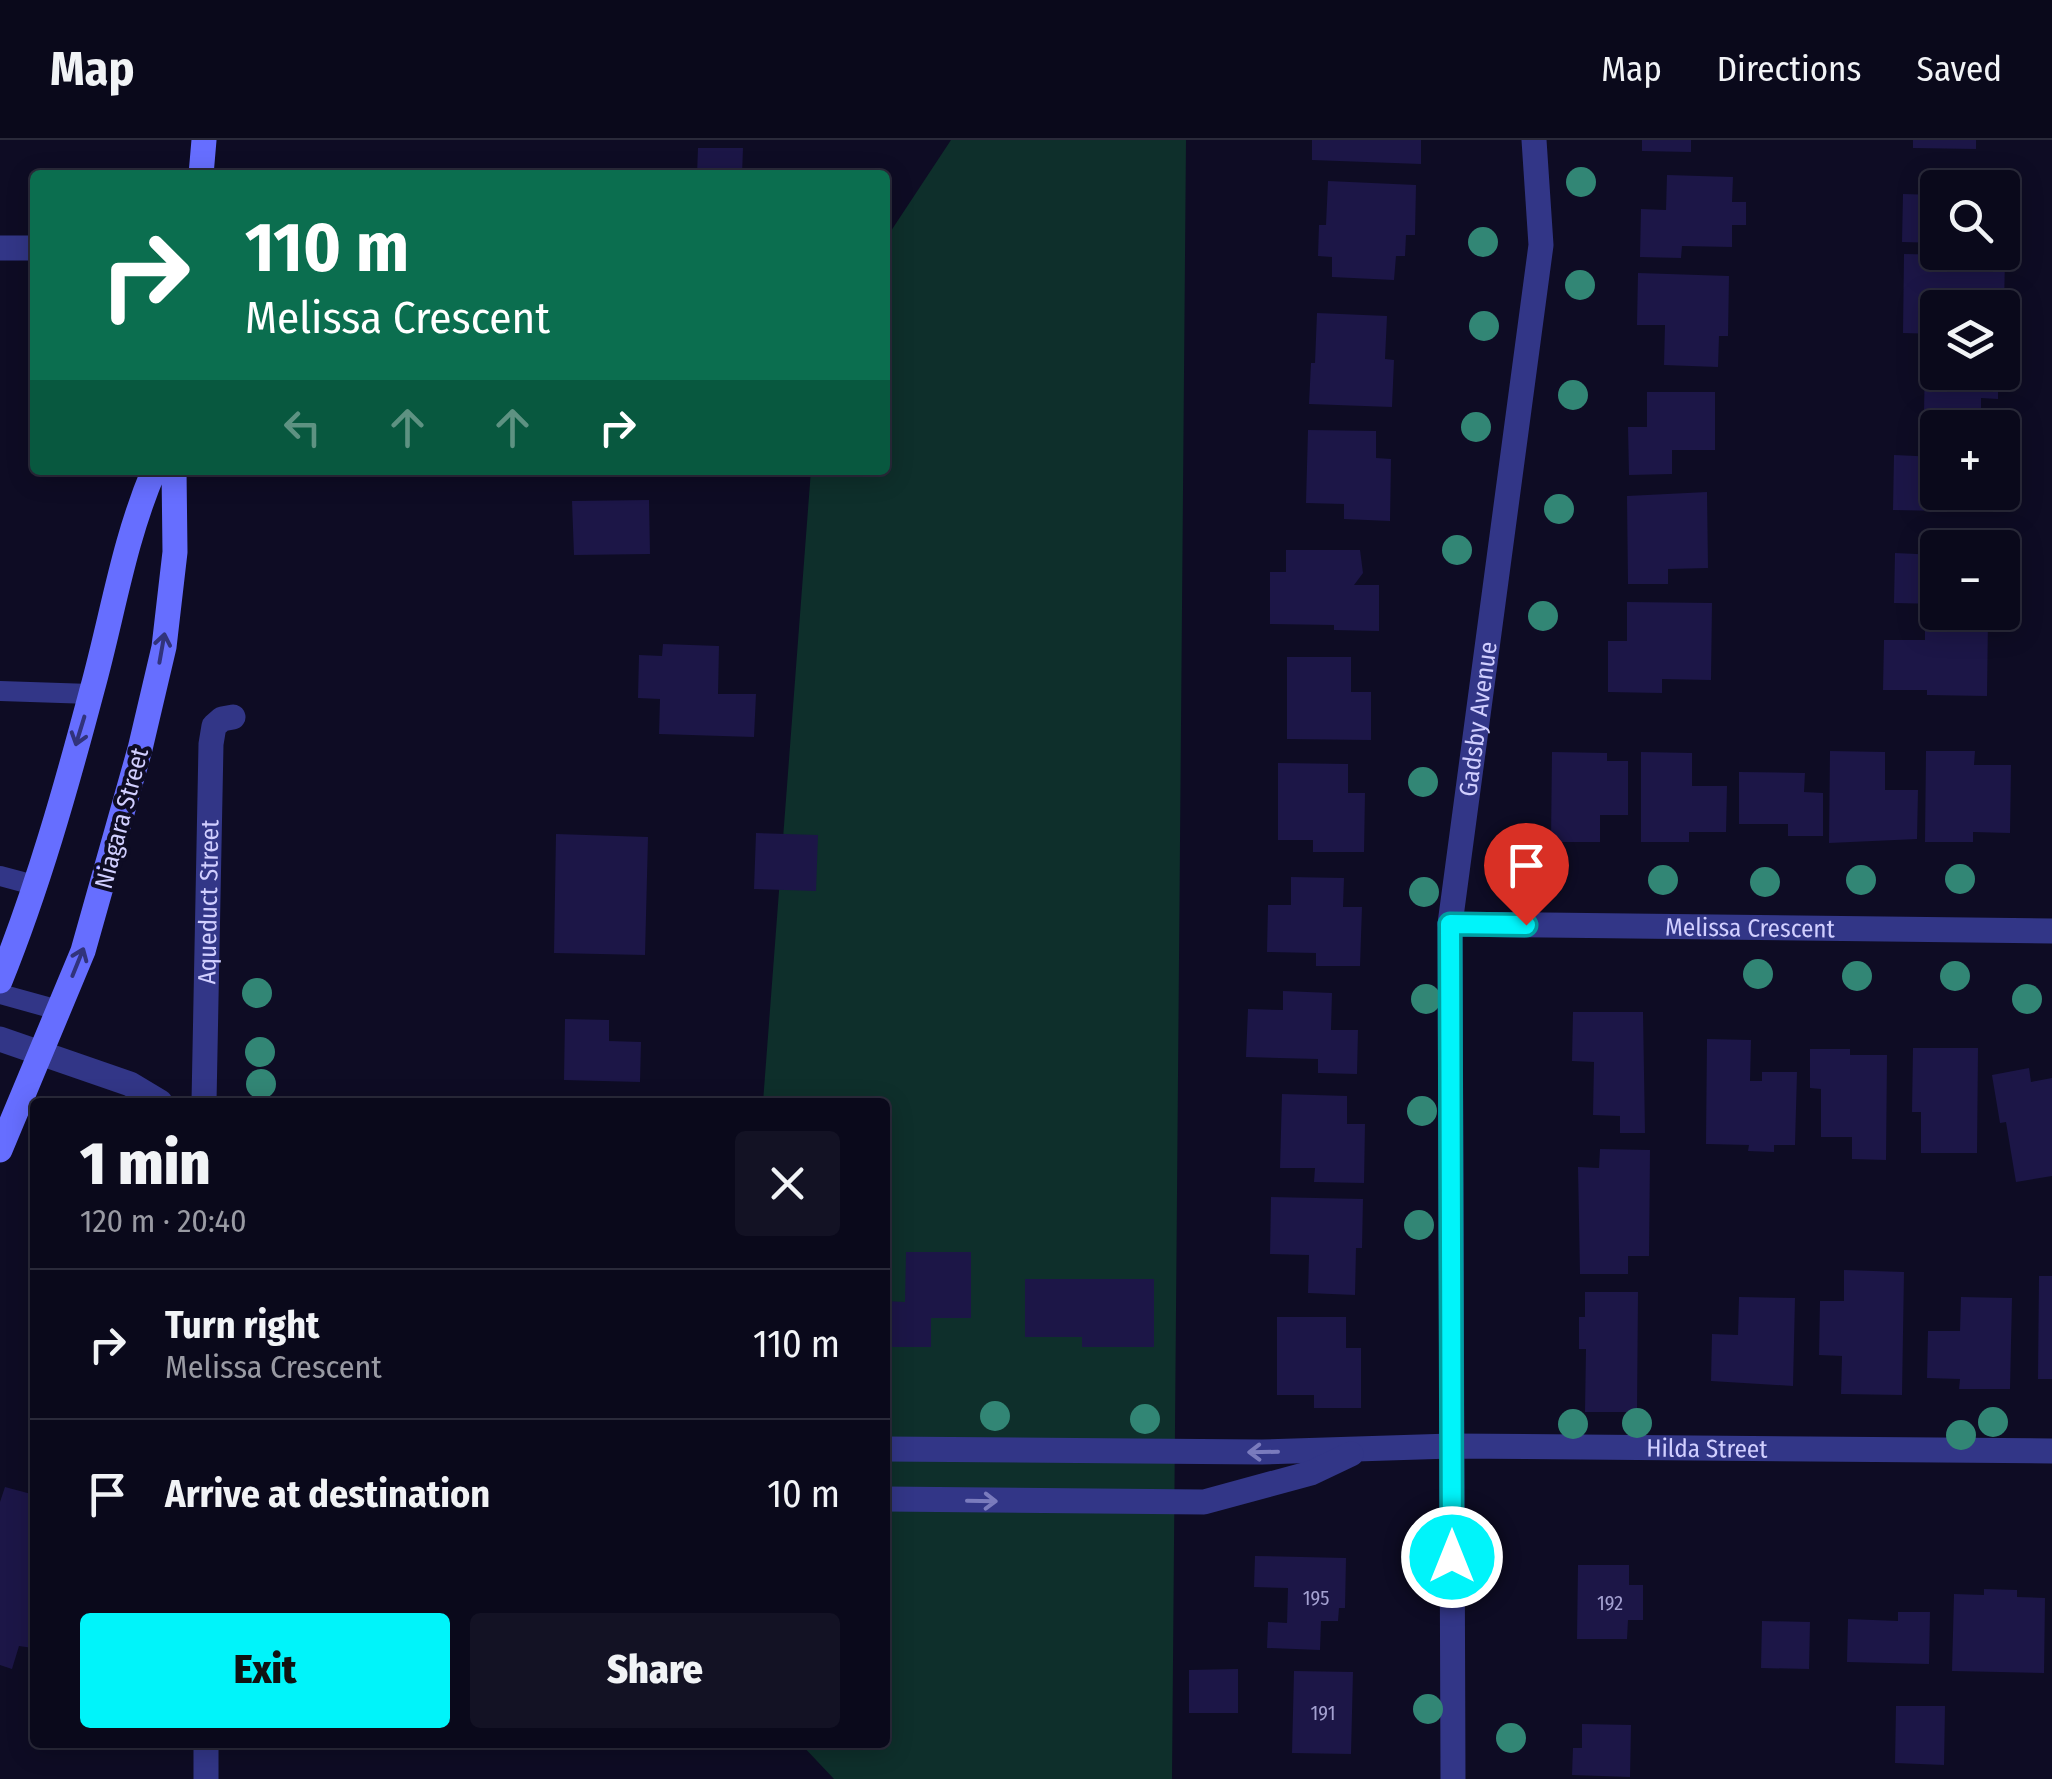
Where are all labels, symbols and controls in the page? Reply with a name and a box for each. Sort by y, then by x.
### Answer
text: Map [50,40,134,98]
text: Map [1601,48,1662,90]
text: Directions [1717,48,1862,90]
text: Saved [1917,48,2002,90]
map controls [1920,170,2020,630]
button: search [1920,170,2020,270]
text: 110 m [245,206,409,290]
icon: right [80,210,210,340]
button: layers [1920,290,2020,390]
text: Melissa Crescent [245,291,550,345]
icon: left [275,400,330,455]
icon: ahead [380,400,435,455]
icon: ahead [485,400,540,455]
icon: right [590,400,645,455]
button: + [1920,410,2020,510]
button: − [1920,530,2020,630]
one-way arrow [154,633,173,665]
street label: Gadsby Avenue [1453,640,1504,798]
one-way arrow [70,715,88,747]
street label: Niagara Street [89,744,155,892]
street label: Aqueduct Street [192,819,226,985]
pin [1484,823,1569,926]
icon: arrive [1499,838,1554,893]
street label: Melissa Crescent [1665,913,1836,944]
one-way arrow [70,947,88,978]
text: 1 min [80,1128,211,1200]
button: close [735,1131,840,1236]
text: 120 m · 20:40 [80,1202,247,1240]
text: Turn right [165,1302,319,1348]
icon: right [80,1317,135,1372]
text: 110 m [753,1321,840,1367]
text: Melissa Crescent [165,1348,382,1386]
street label: Hilda Street [1646,1434,1768,1465]
one-way arrow [1248,1442,1280,1462]
icon: arrive [80,1467,135,1522]
text: Arrive at destination [165,1471,490,1517]
text: 10 m [767,1471,840,1517]
one-way arrow [966,1491,998,1510]
position arrow [1400,1505,1504,1609]
house number: 195 [1303,1586,1329,1610]
house number: 192 [1597,1591,1623,1615]
button: Exit [80,1613,450,1728]
button: Share [470,1613,840,1728]
house number: 191 [1311,1701,1335,1725]

